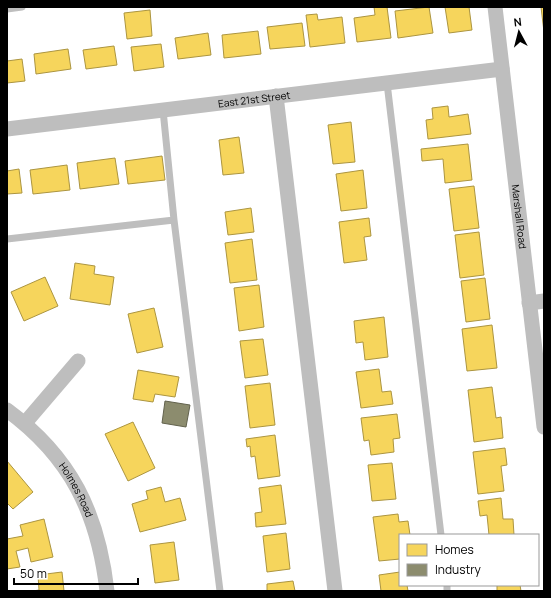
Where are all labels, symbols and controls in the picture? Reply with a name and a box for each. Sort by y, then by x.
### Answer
north arrow [499,12,539,52]
text: N [513,14,523,30]
street label: East 21st Street [217,88,291,110]
street label: Marshall Road [509,184,530,250]
street label: Holmes Road [56,459,97,519]
legend [399,534,539,586]
text: Homes [435,541,474,558]
scale bar [14,560,138,586]
text: Industry [435,561,481,578]
text: 50 m [20,565,47,582]

